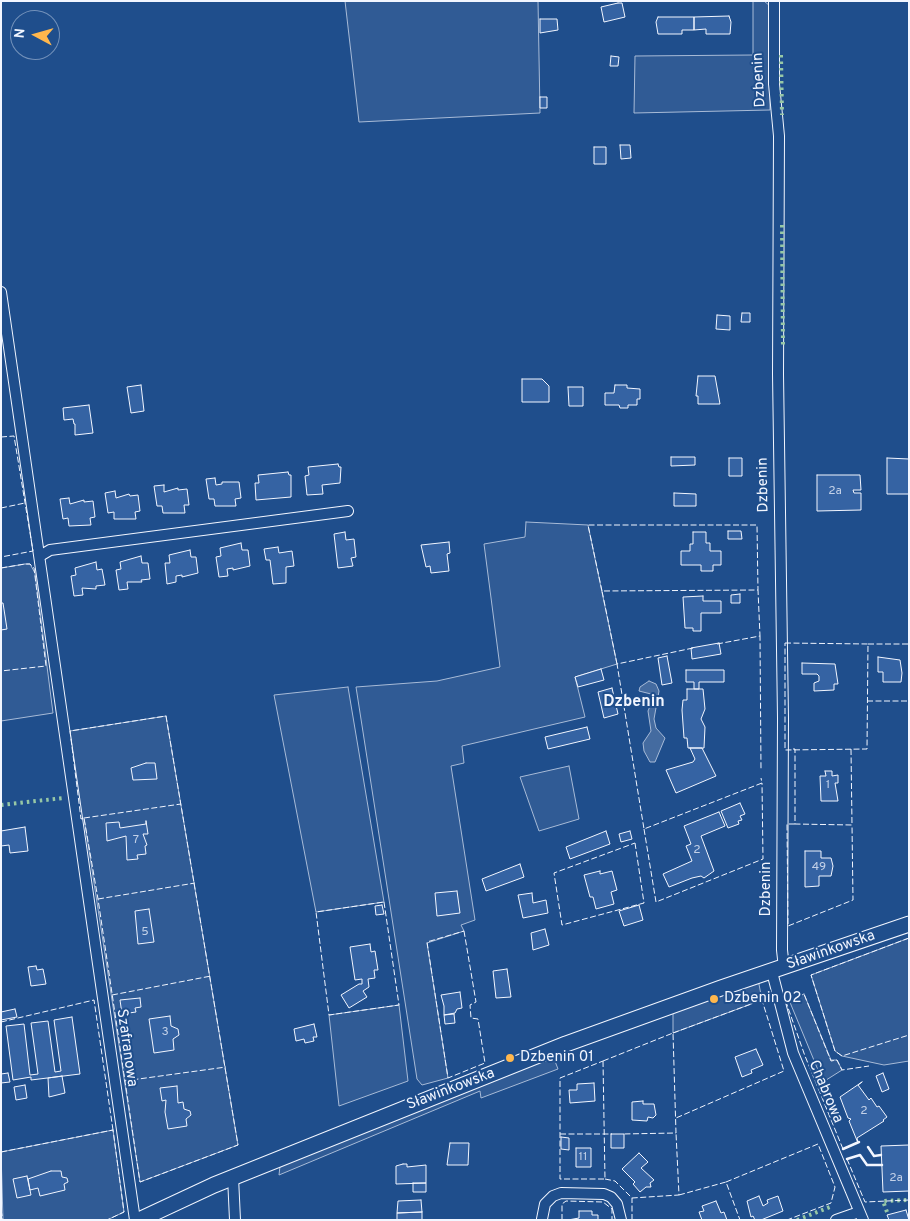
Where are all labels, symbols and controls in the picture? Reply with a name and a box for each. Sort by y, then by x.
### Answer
north arrow [10,10,60,60]
text: N [12,28,30,39]
street label: Dzbenin [750,52,770,108]
street label: Dzbenin [755,457,773,513]
house number: 2a [828,485,842,499]
district label: Dzbenin [603,693,665,713]
house number: 1 [826,779,830,793]
house number: 7 [133,834,139,848]
house number: 2 [693,844,701,858]
street label: Dzbenin [758,861,776,917]
house number: 49 [812,861,826,875]
house number: 5 [141,926,149,940]
street label: Sławinkowska [784,927,878,975]
place label: Dzbenin 02 [724,990,801,1008]
marker: Dzbenin 02 [708,993,720,1005]
street label: Szafranowa [112,1008,140,1088]
house number: 3 [161,1026,169,1040]
place label: Dzbenin 01 [520,1049,594,1067]
marker: Dzbenin 01 [504,1052,516,1064]
street label: Chabrowa [804,1058,846,1126]
street label: Sławinkowska [405,1065,497,1115]
house number: 2 [860,1105,868,1119]
house number: 11 [579,1151,587,1165]
house number: 2a [889,1172,903,1186]

